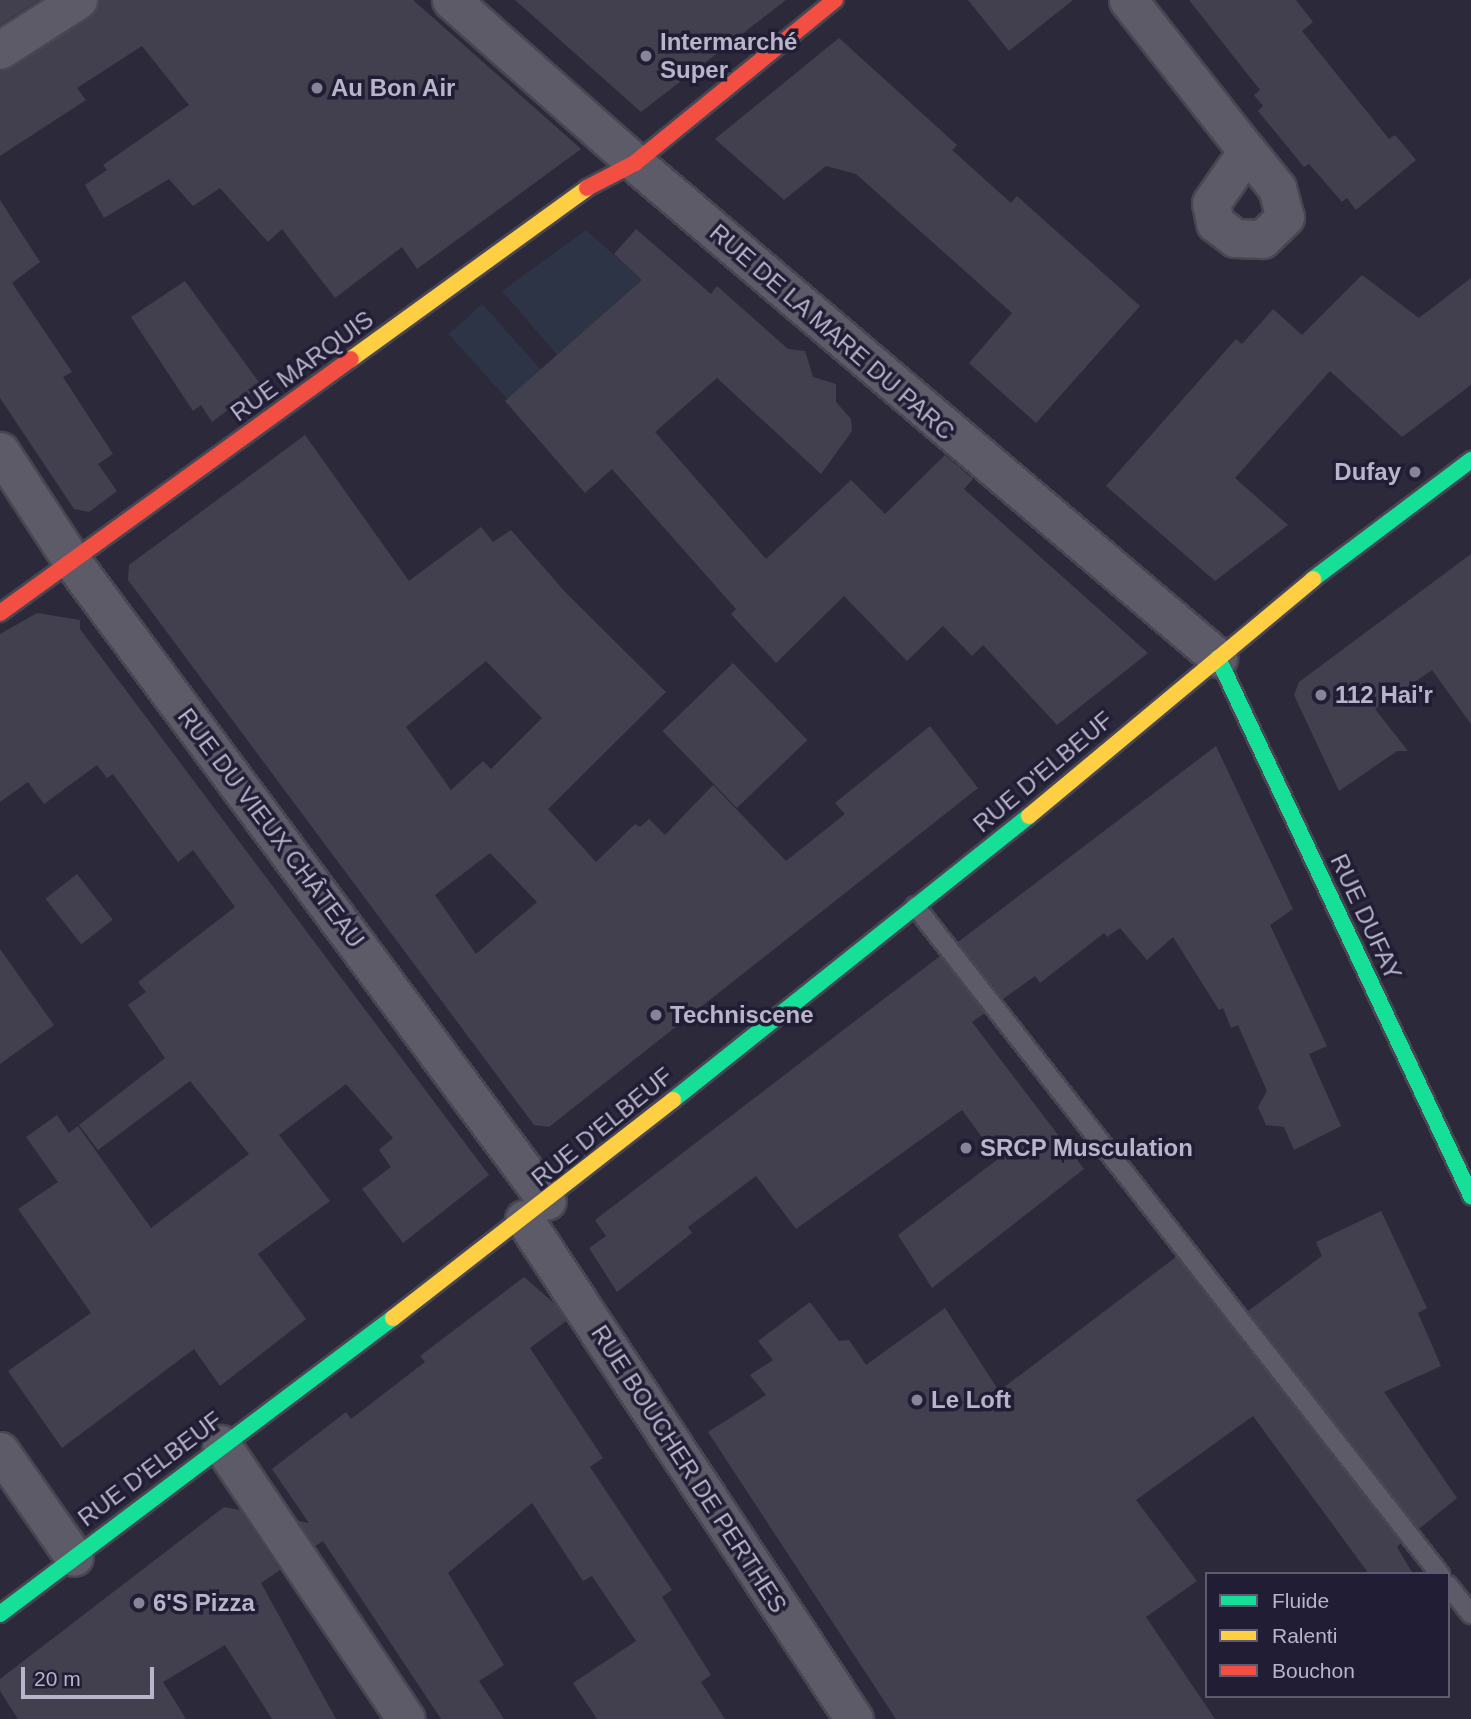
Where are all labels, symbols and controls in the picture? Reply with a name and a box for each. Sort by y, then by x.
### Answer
place label: Intermarché Super [660,28,797,84]
marker: Intermarché Super [638,48,654,64]
place label: Au Bon Air [331,74,456,102]
marker: Au Bon Air [309,80,325,96]
street label: RUE DE LA MARE DU PARC [703,218,961,446]
street label: RUE MARQUIS [225,305,379,427]
place label: Dufay [1334,458,1401,486]
marker: Dufay [1407,464,1423,480]
place label: 112 Hai'r [1335,681,1433,709]
marker: 112 Hai'r [1313,687,1329,703]
street label: RUE DU VIEUX CHÂTEAU [172,703,370,953]
street label: RUE D'ELBEUF [968,705,1118,839]
street label: RUE DUFAY [1324,849,1408,985]
place label: Techniscene [670,1001,814,1029]
marker: Techniscene [648,1007,664,1023]
street label: RUE D'ELBEUF [526,1061,678,1193]
place label: SRCP Musculation [980,1134,1193,1162]
marker: SRCP Musculation [958,1140,974,1156]
street label: RUE BOUCHER DE PERTHES [585,1320,793,1618]
place label: Le Loft [931,1386,1011,1414]
marker: Le Loft [909,1392,925,1408]
street label: RUE D'ELBEUF [72,1406,228,1532]
legend [1205,1572,1450,1698]
place label: 6'S Pizza [153,1589,255,1617]
text: Fluide [1272,1589,1329,1612]
marker: 6'S Pizza [131,1595,147,1611]
text: Ralenti [1272,1624,1337,1647]
scale bar [24,1652,158,1696]
text: Bouchon [1272,1659,1355,1682]
text: 20 m [34,1667,81,1690]

